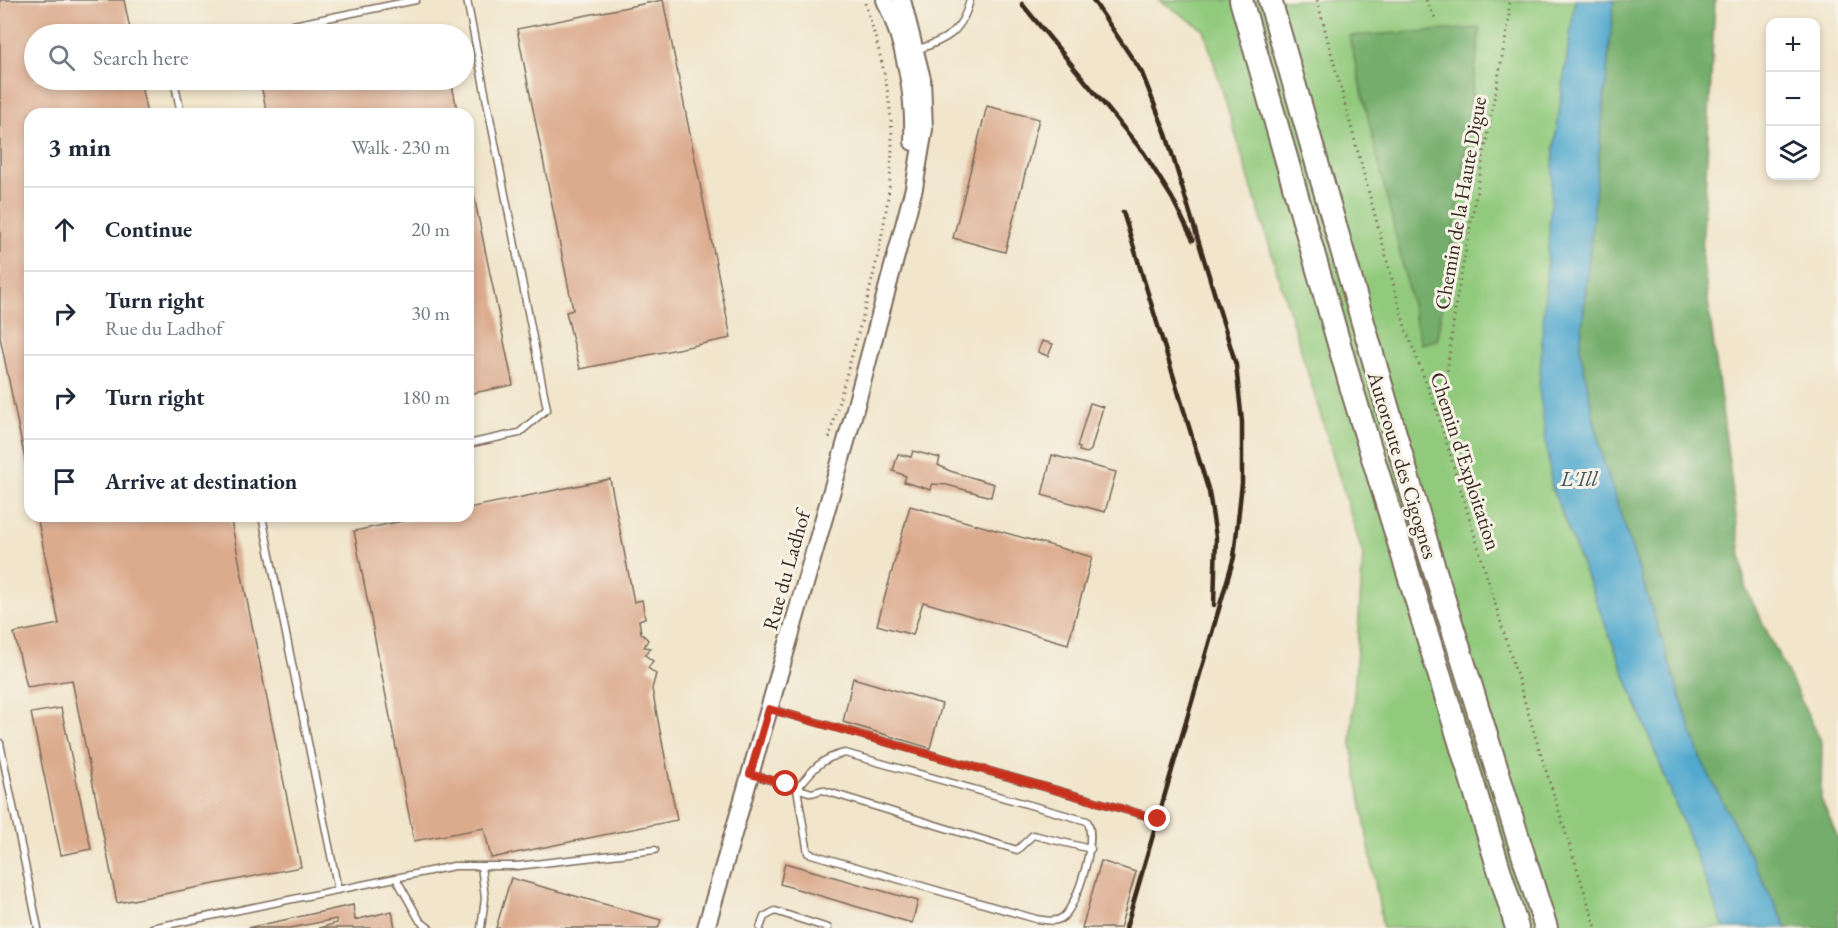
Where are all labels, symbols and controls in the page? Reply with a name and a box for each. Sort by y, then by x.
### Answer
map controls [1766,18,1820,180]
button: + [1766,18,1820,72]
search box [24,24,474,90]
icon: search [45,41,78,74]
text: Search here [93,43,188,72]
button: − [1766,72,1820,126]
street label: Chemin de la Haute Digue [1428,94,1492,312]
button: layers [1766,126,1820,180]
text: 3 min [48,130,111,164]
text: Walk · 230 m [351,134,450,160]
icon: ahead [48,213,81,246]
text: Continue [105,215,192,244]
text: 20 m [411,216,450,242]
text: Turn right [105,286,204,315]
icon: right [48,297,81,330]
text: 30 m [411,300,450,326]
text: Rue du Ladhof [105,315,223,341]
street label: Autoroute des Cigognes [1361,367,1444,562]
street label: Chemin d'Exploitation [1424,368,1508,554]
icon: right [48,381,81,414]
text: Turn right [105,383,204,412]
text: 180 m [402,384,450,410]
water label: L'Ill [1559,464,1598,493]
icon: arrive [48,465,81,498]
text: Arrive at destination [105,467,297,496]
street label: Rue du Ladhof [756,505,817,633]
route start [772,770,798,796]
route end [1144,805,1170,831]

